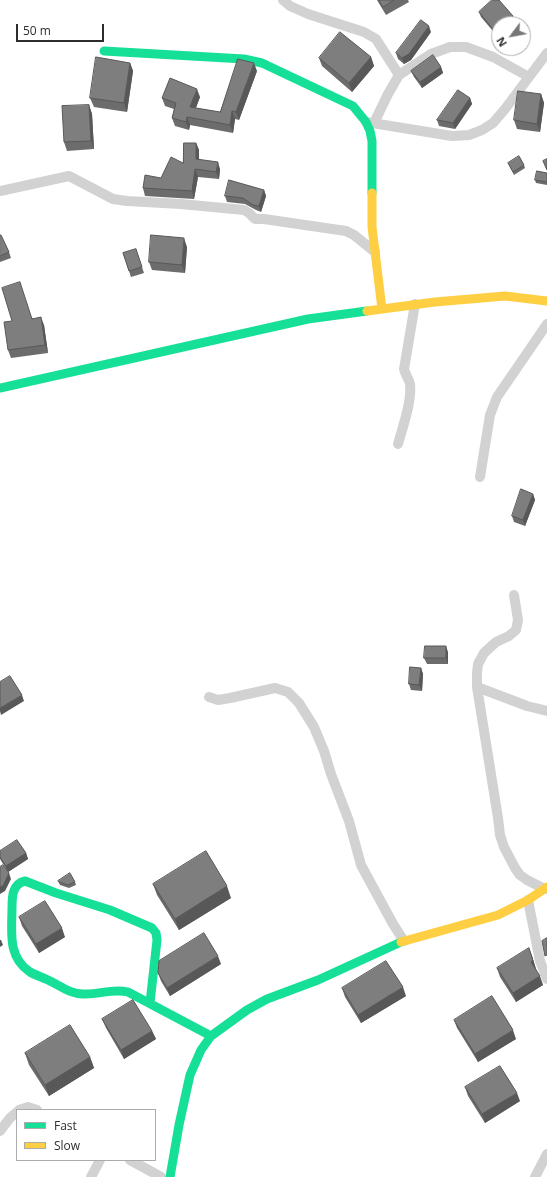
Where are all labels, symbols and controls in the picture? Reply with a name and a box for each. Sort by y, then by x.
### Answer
scale bar [18,16,106,42]
north arrow [491,16,531,56]
text: 50 m [23,22,51,39]
text: N [493,34,510,50]
legend [16,1109,156,1161]
text: Fast [54,1117,77,1134]
text: Slow [54,1137,80,1154]

